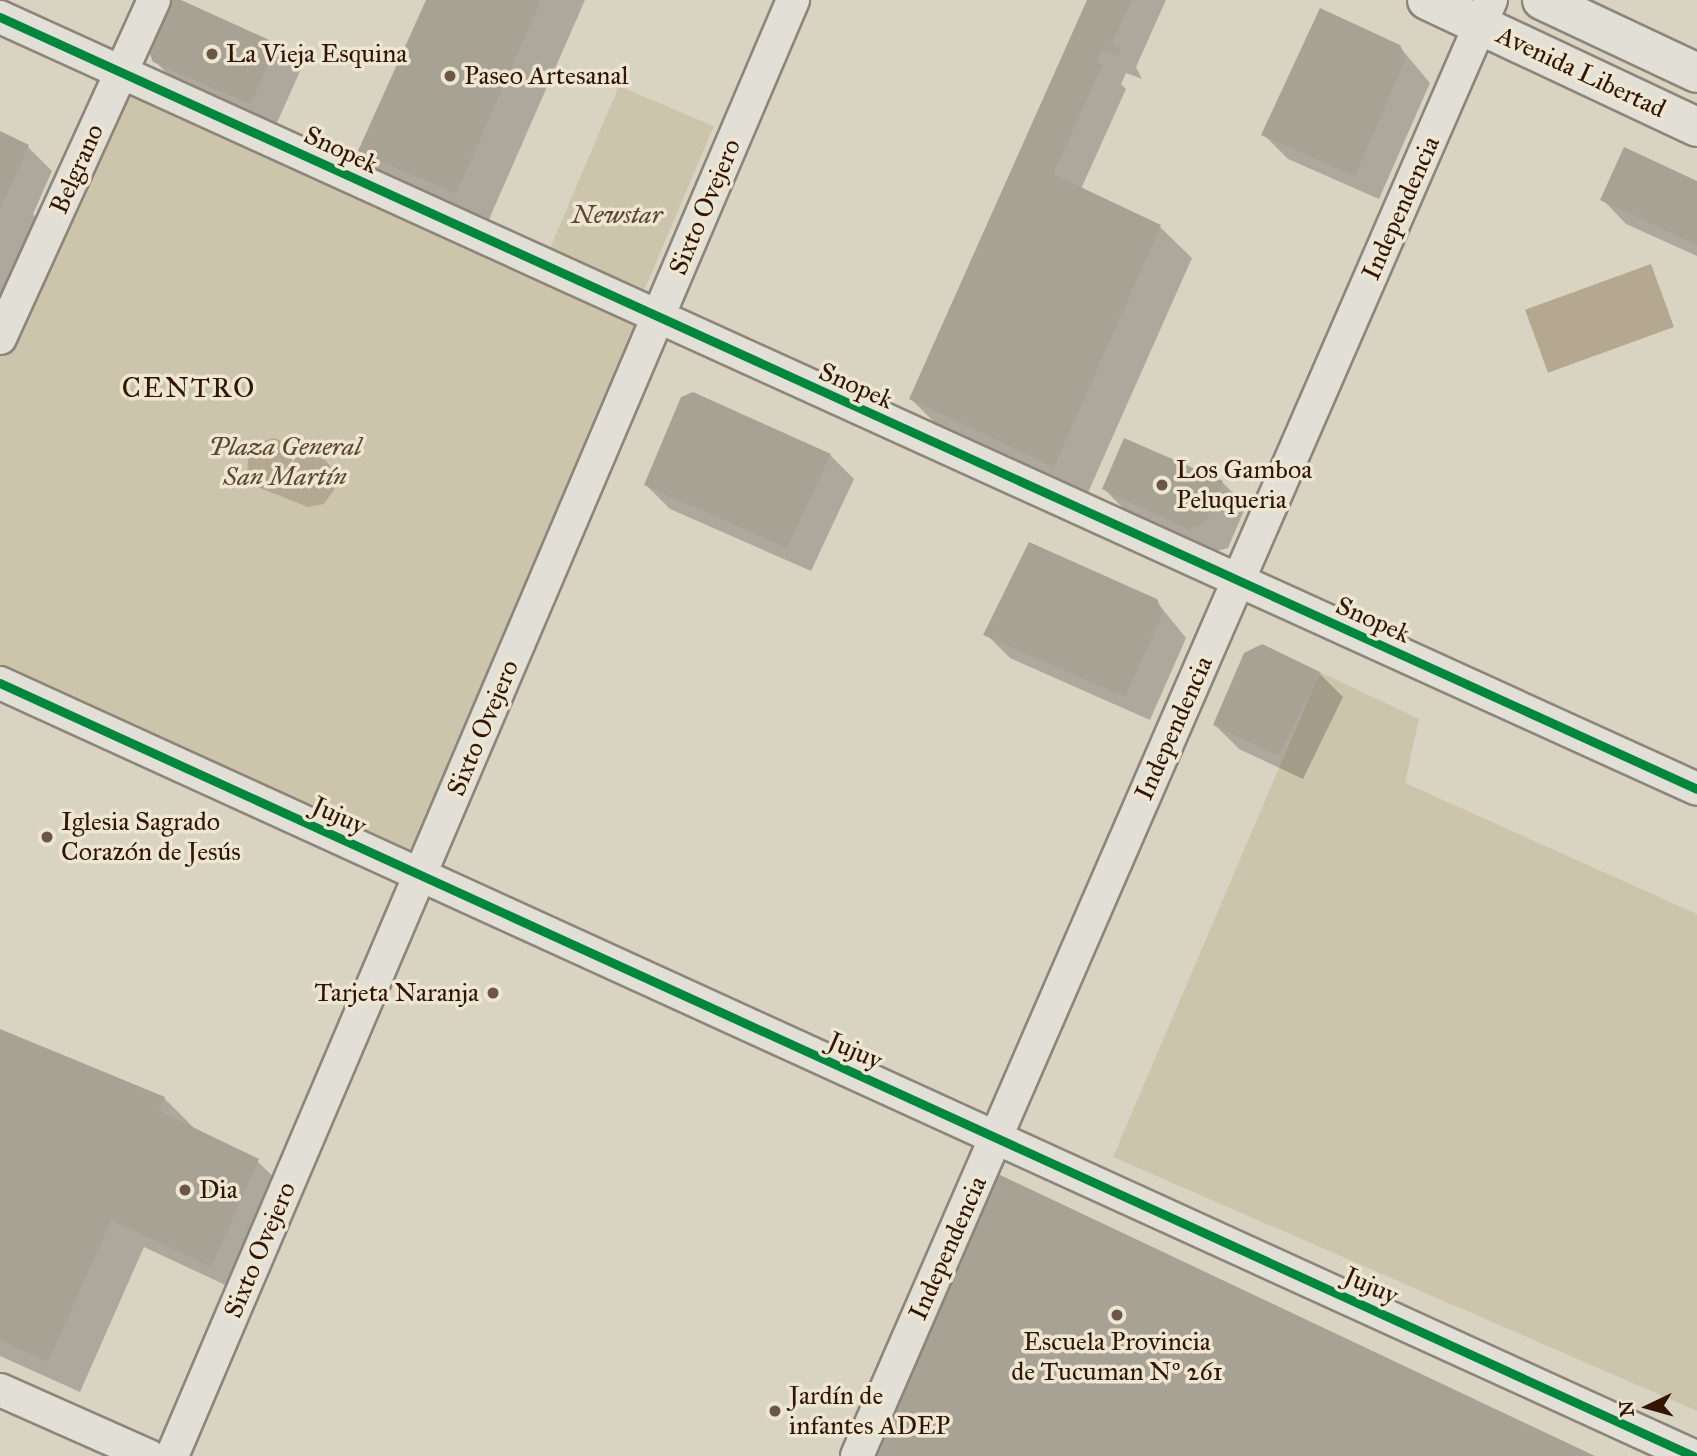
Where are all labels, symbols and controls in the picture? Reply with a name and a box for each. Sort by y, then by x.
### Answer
street label: Avenida Libertad [1492,19,1670,125]
place label: La Vieja Esquina [226,38,407,70]
marker: La Vieja Esquina [204,46,220,62]
place label: Paseo Artesanal [464,60,628,92]
marker: Paseo Artesanal [442,68,458,84]
street label: Belgrano [43,119,111,219]
street label: Snopek [299,119,383,181]
street label: Independencia [1355,131,1447,285]
street label: Sixto Ovejero [662,134,748,280]
park label: Newstar [571,199,663,231]
street label: Snopek [814,356,898,416]
district label: CENTRO [122,371,256,405]
park label: Plaza General San Martín [209,431,361,492]
place label: Los Gamboa Peluqueria [1176,454,1312,516]
marker: Los Gamboa Peluqueria [1154,477,1170,493]
street label: Snopek [1331,590,1415,650]
street label: Independencia [1128,651,1220,805]
street label: Sixto Ovejero [440,655,526,801]
street label: Jujuy [307,790,371,842]
place label: Iglesia Sagrado Corazón de Jesús [61,806,241,868]
marker: Iglesia Sagrado Corazón de Jesús [39,829,55,845]
place label: Tarjeta Naranja [315,977,479,1009]
marker: Tarjeta Naranja [485,985,501,1001]
street label: Jujuy [823,1025,887,1077]
street label: Independencia [902,1171,994,1325]
place label: Dia [199,1174,238,1206]
street label: Sixto Ovejero [217,1177,303,1323]
marker: Dia [177,1182,193,1198]
street label: Jujuy [1339,1260,1403,1312]
marker: Escuela Provincia de Tucuman Nº 261 [1109,1307,1125,1323]
place label: Escuela Provincia de Tucuman Nº 261 [1011,1326,1223,1388]
north arrow [1613,1372,1683,1442]
place label: Jardín de infantes ADEP [789,1380,950,1442]
text: N [1614,1400,1639,1418]
marker: Jardín de infantes ADEP [767,1403,783,1419]

